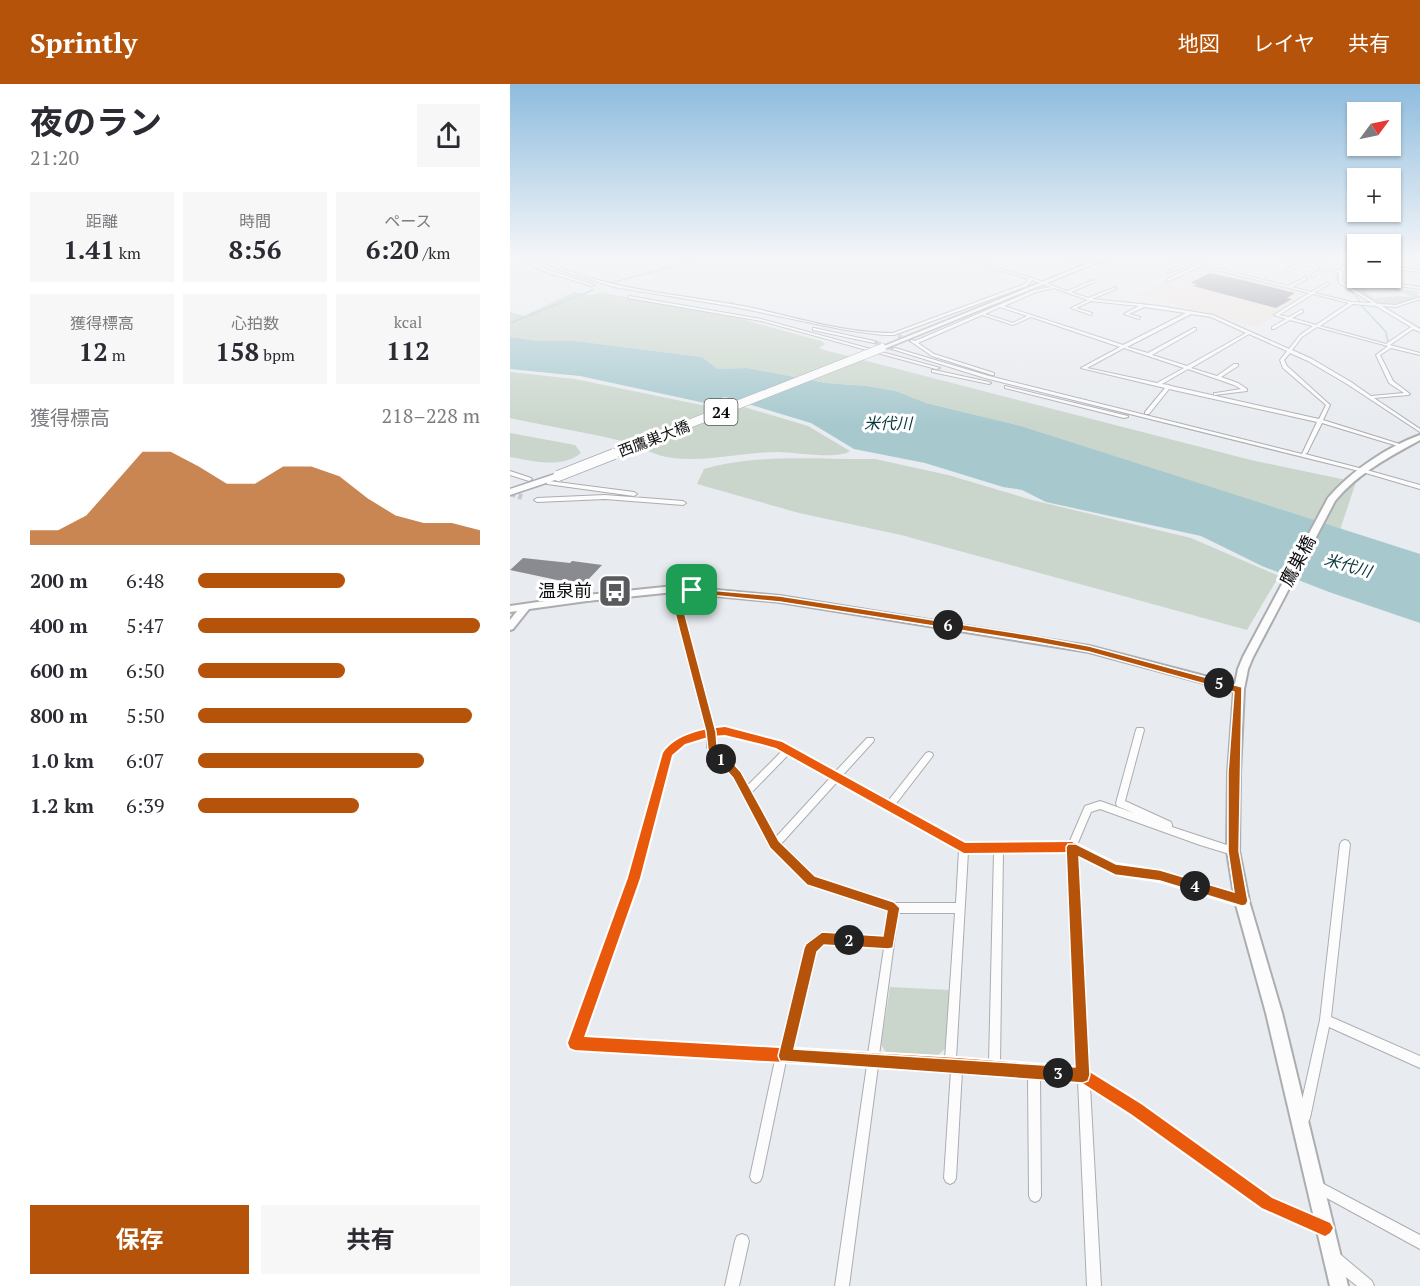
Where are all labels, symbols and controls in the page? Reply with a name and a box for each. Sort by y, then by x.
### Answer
text: Sprintly [30,24,137,61]
text: 地図 [1178,29,1220,57]
text: レイヤ [1253,29,1315,57]
text: 共有 [1348,29,1390,57]
text: 夜のラン [30,100,162,143]
north arrow [1347,102,1401,156]
map controls [1347,102,1401,288]
button: share [417,104,480,167]
text: 21:20 [30,144,79,171]
button: + [1347,168,1401,222]
text: 距離 [86,210,118,232]
text: 時間 [239,210,271,232]
text: ペース [384,210,432,232]
text: 1.41 [63,232,115,266]
text: 8:56 [229,232,282,266]
text: 6:20 [366,232,419,266]
button: − [1347,234,1401,288]
text: km [115,242,141,264]
text: /km [419,242,450,264]
text: kcal [394,311,422,333]
text: 獲得標高 [70,312,134,334]
text: 心拍数 [231,312,279,334]
text: 112 [386,333,430,367]
text: 12 [78,334,108,368]
text: 158 [215,334,259,368]
text: m [108,344,126,366]
text: bpm [259,344,295,366]
road number: 24 [704,399,738,425]
text: 218–228 m [381,402,480,429]
text: 獲得標高 [30,404,110,431]
water label: 米代川 [864,412,914,434]
street label: 西鷹巣大橋 [615,415,692,461]
street label: 鷹巣橋 [1274,531,1320,590]
water label: 米代川 [1322,548,1376,583]
pin [666,564,717,615]
text: 200 m [30,567,88,594]
text: 6:48 [126,567,165,594]
bus stop icon: 温泉前 [597,573,633,609]
icon: arrive [675,573,708,606]
place label: 温泉前 [538,578,592,602]
pin: 6 [933,610,963,640]
text: 400 m [30,612,88,639]
text: 5:47 [126,612,165,639]
text: 6 [943,614,953,636]
text: 600 m [30,657,88,684]
text: 6:50 [126,657,165,684]
pin: 5 [1204,668,1234,698]
text: 5 [1214,672,1224,694]
text: 800 m [30,702,88,729]
text: 5:50 [126,702,165,729]
pin: 1 [706,744,736,774]
text: 1.0 km [30,747,94,774]
text: 6:07 [126,747,165,774]
text: 1 [716,748,726,770]
text: 1.2 km [30,792,94,819]
text: 6:39 [126,792,165,819]
pin: 4 [1180,871,1210,901]
text: 4 [1190,875,1200,897]
pin: 2 [834,925,864,955]
text: 2 [844,929,854,951]
pin: 3 [1043,1058,1073,1088]
text: 3 [1053,1062,1063,1084]
button: 保存 [30,1205,249,1274]
button: 共有 [261,1205,480,1274]

